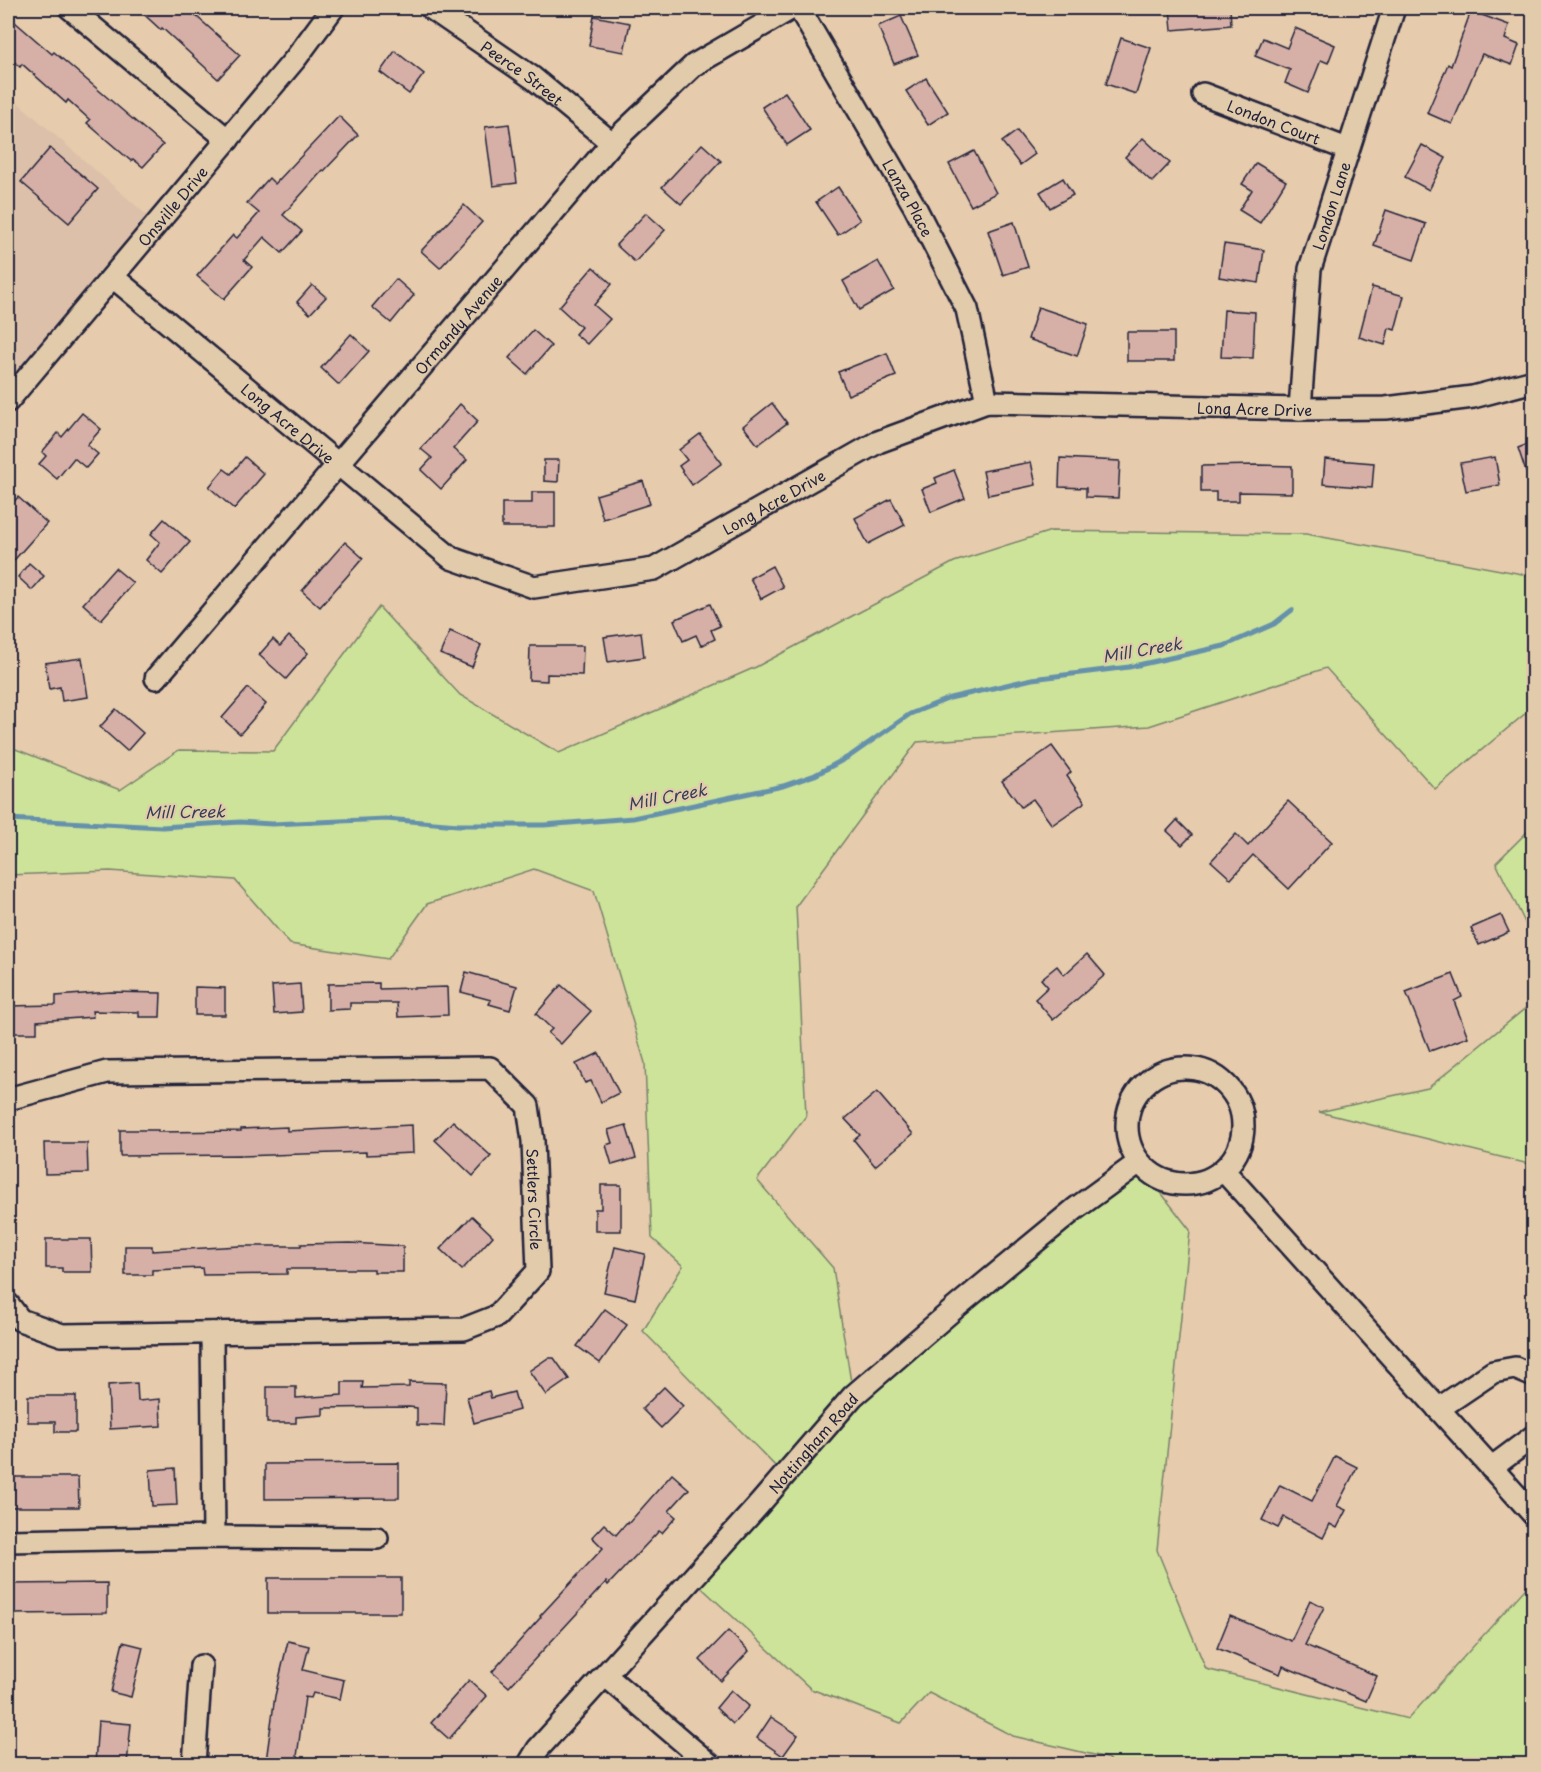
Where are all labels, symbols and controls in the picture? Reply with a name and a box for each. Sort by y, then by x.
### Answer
street label: Peerce Street [477,34,569,110]
street label: London Court [1224,93,1324,149]
street label: Lanza Place [878,154,940,240]
street label: London Lane [1305,158,1355,253]
street label: Onsville Drive [132,161,212,251]
street label: Ormandy Avenue [408,269,507,379]
street label: Long Acre Drive [237,377,340,468]
street label: Long Acre Drive [1197,395,1312,421]
street label: Long Acre Drive [718,463,829,540]
water label: Mill Creek [1101,630,1185,668]
water label: Mill Creek [625,776,710,815]
water label: Mill Creek [145,798,226,824]
street label: Settlers Circle [522,1148,549,1251]
street label: Nottingham Road [763,1387,863,1498]

